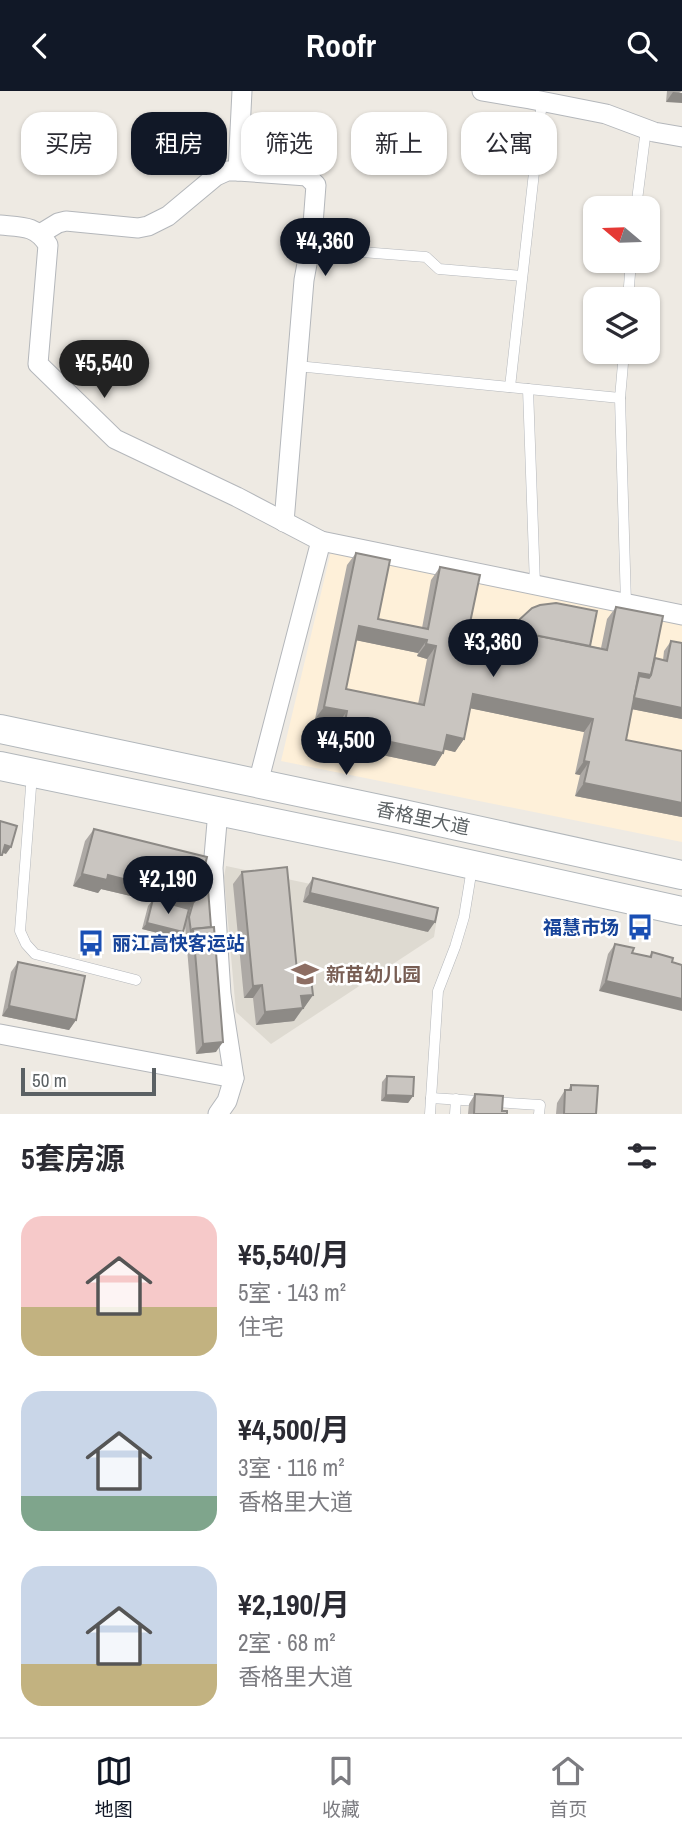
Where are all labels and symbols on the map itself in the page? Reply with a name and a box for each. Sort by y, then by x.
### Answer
north arrow [583,196,660,273]
pin: ¥4,360 [268,219,382,278]
pin: ¥5,540 [47,341,161,400]
pin: ¥3,360 [436,619,550,679]
pin: ¥4,500 [289,717,403,777]
street label: 香格里大道 [374,795,472,841]
pin: ¥2,190 [111,857,225,916]
bus stop icon: 福慧市场 [625,912,655,942]
place label: 福慧市场 [543,914,619,940]
bus stop icon: 丽江高快客运站 [76,928,106,958]
place label: 丽江高快客运站 [112,930,245,956]
school or university icon: 新苗幼儿园 [290,959,320,989]
place label: 新苗幼儿园 [326,961,421,987]
scale bar [21,1065,156,1097]

